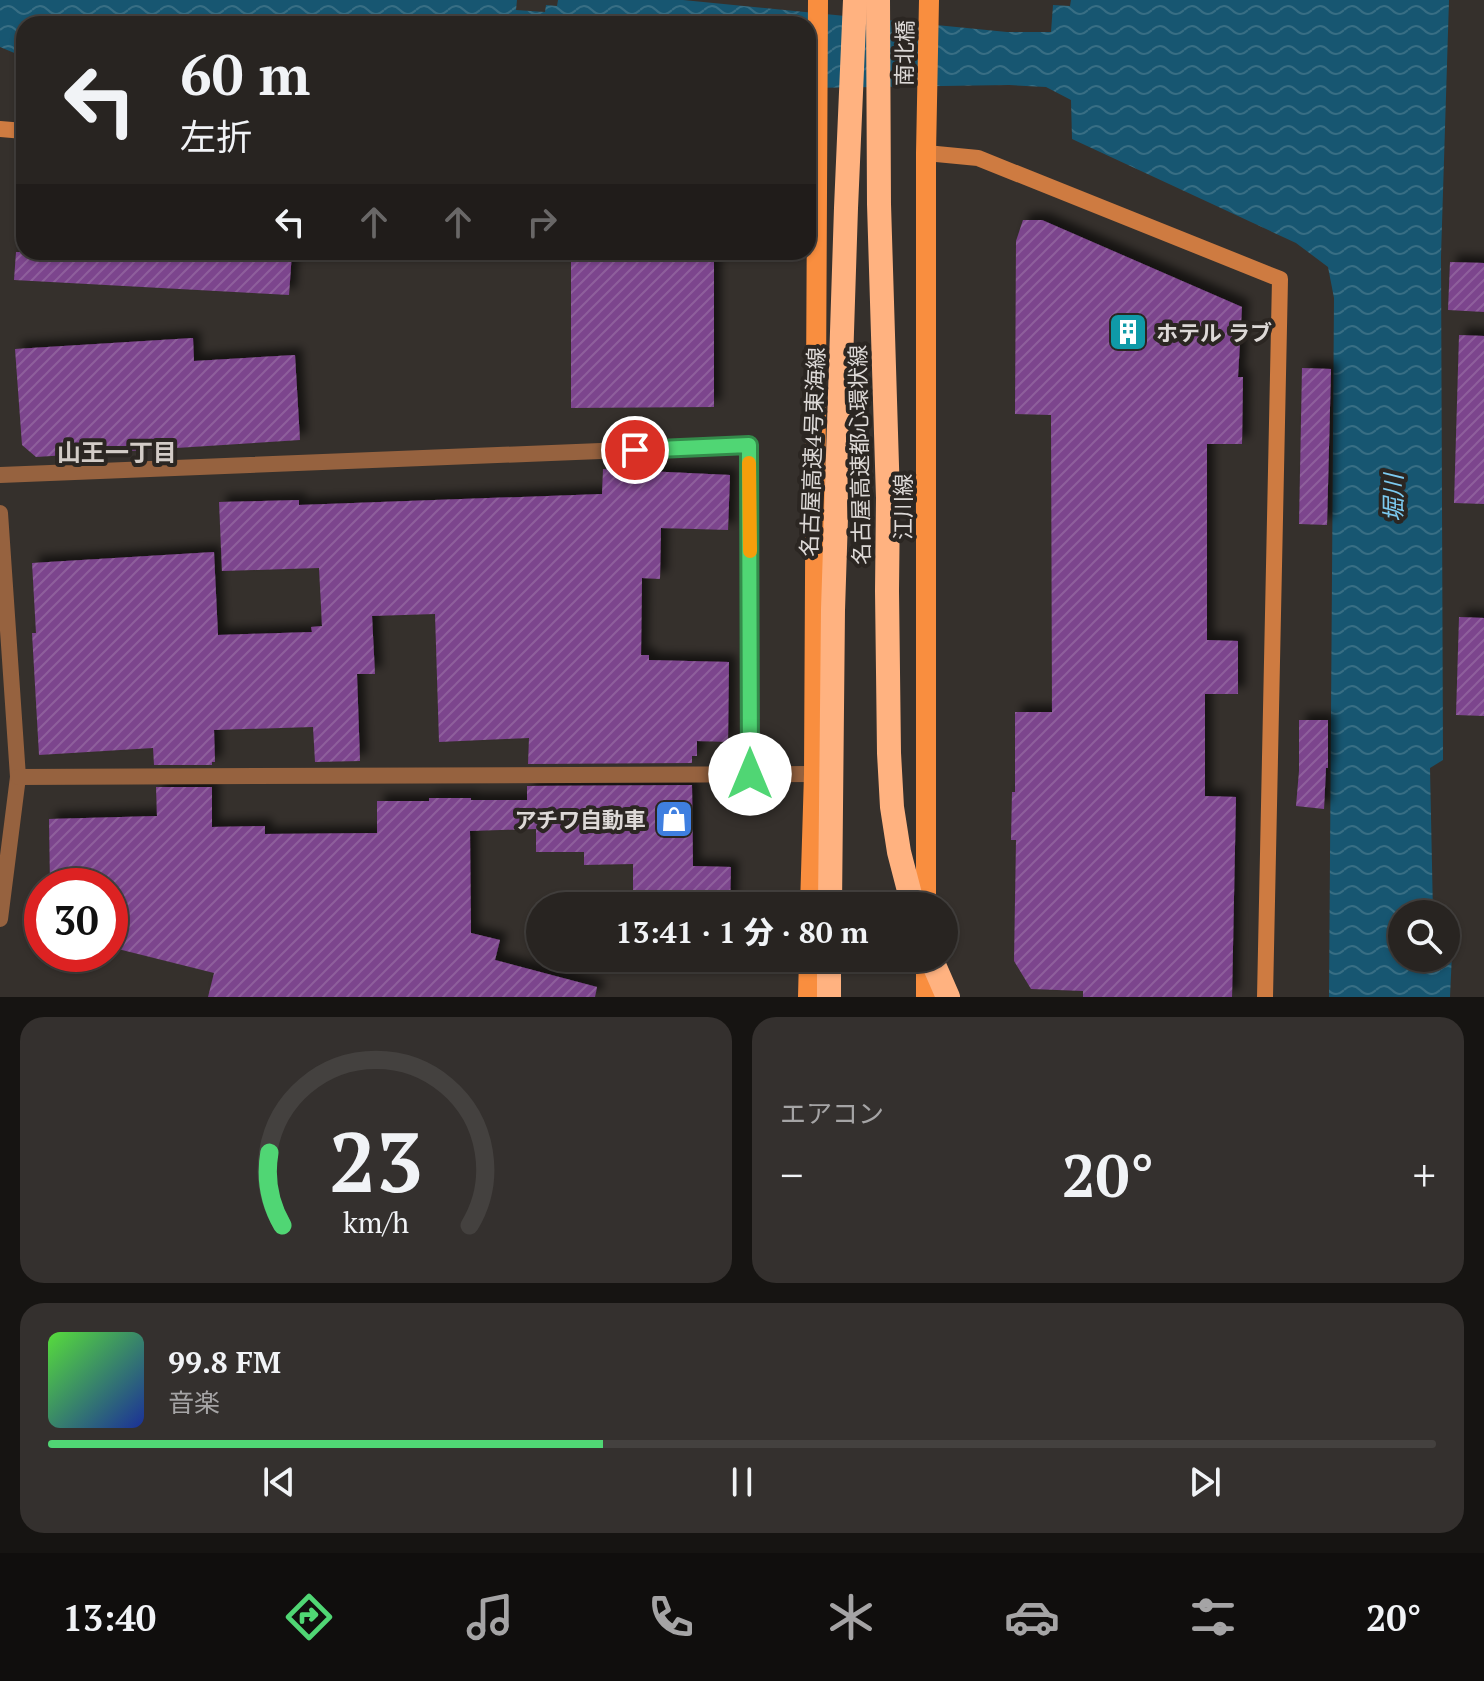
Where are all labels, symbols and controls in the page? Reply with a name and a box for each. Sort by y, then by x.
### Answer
street label: 南北橋 [889,20,919,86]
text: 60 m [180,37,310,111]
icon: left [48,48,152,152]
text: 左折 [180,113,252,160]
icon: left [268,200,312,244]
icon: ahead [352,200,396,244]
icon: ahead [436,200,480,244]
icon: right [520,200,564,244]
building icon: ホテル ラブ [1107,311,1149,353]
place label: ホテル ラブ [1156,318,1272,347]
street label: 名古屋高速都心環状線 [843,345,875,565]
street label: 名古屋高速4号東海線 [794,347,830,557]
pin [601,416,669,484]
icon: arrive [613,428,657,472]
district label: 山王一丁目 [57,436,177,468]
water label: 堀川 [1377,471,1409,522]
street label: 江川線 [888,474,917,540]
position arrow [708,732,792,816]
shop icon: アチワ自動車 [653,798,695,840]
place label: アチワ自動車 [514,805,646,834]
speed limit sign: 30 [24,868,128,972]
map controls [1388,900,1460,972]
button: search [1388,900,1460,972]
text: 13:41 · 1 分 · 80 m [615,912,869,952]
text: エアコン [780,1096,884,1130]
text: 23 [329,1106,423,1216]
text: 20° [1062,1135,1154,1214]
text: − [780,1145,803,1204]
text: + [1413,1145,1436,1204]
text: km/h [343,1203,409,1241]
text: 99.8 FM [168,1342,281,1382]
text: 音楽 [168,1385,220,1419]
icon: previous [257,1460,301,1504]
icon: pause [720,1460,764,1504]
icon: next [1183,1460,1227,1504]
icon: directions [281,1589,337,1645]
icon: music [462,1589,518,1645]
icon: phone [643,1589,699,1645]
icon: climate [823,1589,879,1645]
icon: car [1004,1589,1060,1645]
icon: filters [1185,1589,1241,1645]
text: 13:40 [62,1594,156,1641]
text: 20° [1366,1594,1421,1641]

